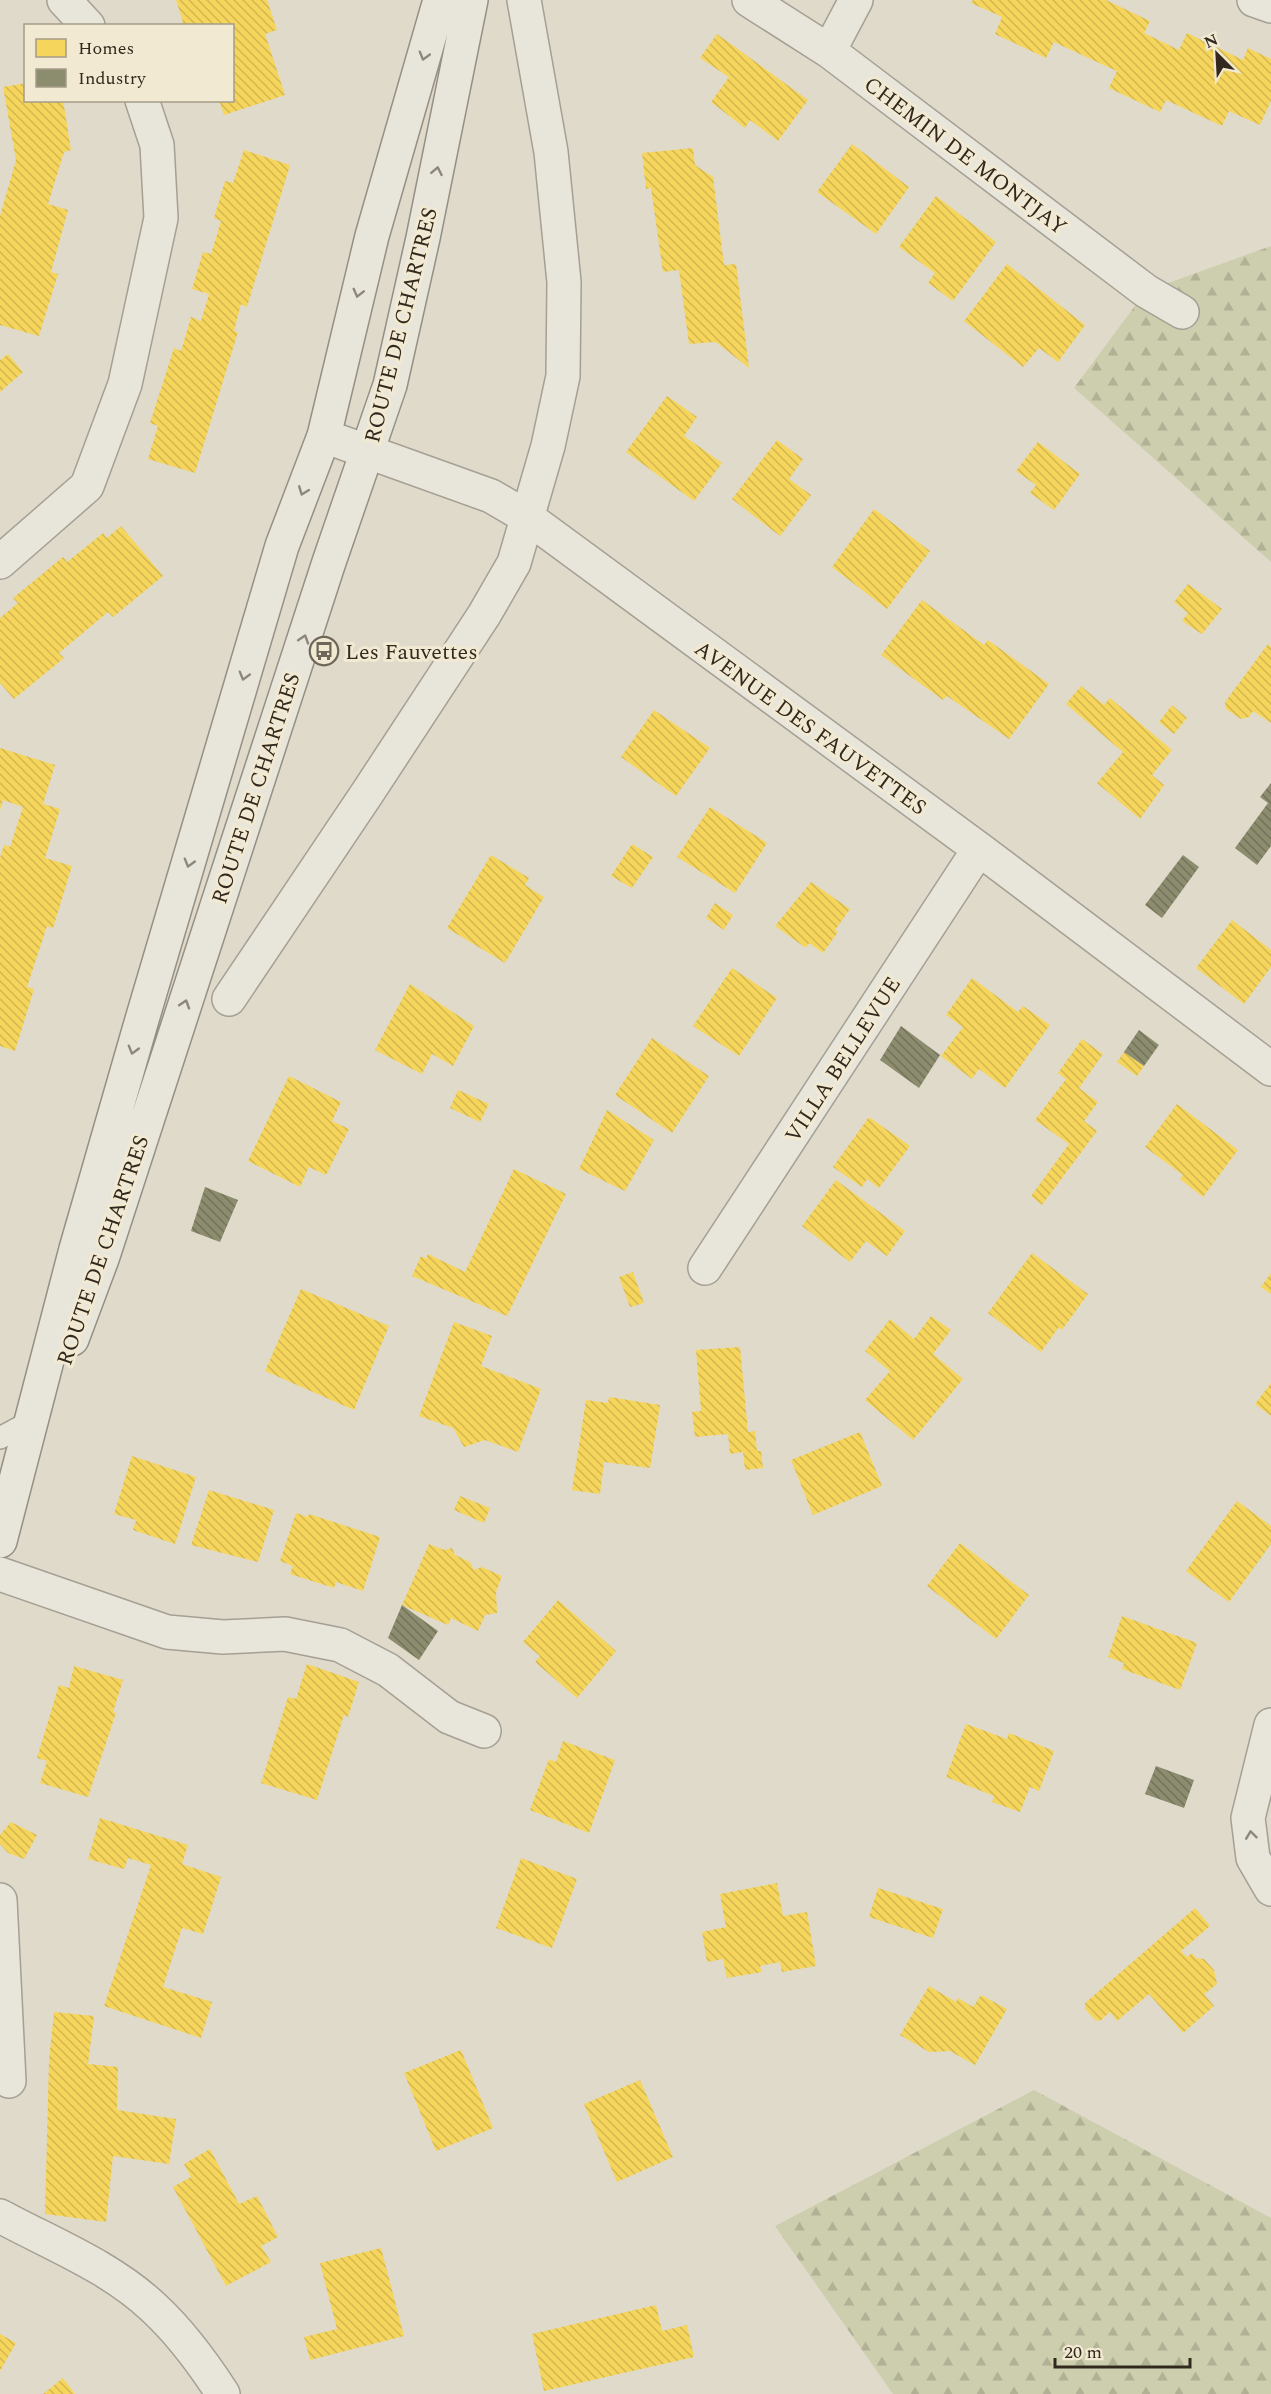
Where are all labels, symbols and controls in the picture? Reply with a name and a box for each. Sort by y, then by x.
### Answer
legend [24,24,234,102]
north arrow [1187,24,1247,84]
text: N [1200,28,1222,55]
text: Homes [78,35,134,62]
one-way arrow [419,50,431,61]
text: Industry [78,65,147,92]
street label: CHEMIN DE MONTJAY [856,69,1074,244]
one-way arrow [430,166,443,176]
street label: ROUTE DE CHARTRES [356,204,447,446]
one-way arrow [353,288,366,298]
one-way arrow [298,484,310,495]
street label: AVENUE DES FAUVETTES [687,633,933,824]
one-way arrow [297,634,309,645]
bus stop icon: Les Fauvettes [308,635,340,667]
place label: Les Fauvettes [345,636,478,669]
street label: ROUTE DE CHARTRES [203,669,309,908]
one-way arrow [239,670,251,681]
one-way arrow [183,858,196,868]
street label: VILLA BELLEVUE [777,970,910,1150]
one-way arrow [177,999,190,1010]
one-way arrow [128,1045,141,1055]
street label: ROUTE DE CHARTRES [49,1131,158,1370]
one-way arrow [1245,1831,1257,1840]
scale bar [1055,2331,1190,2369]
text: 20 m [1064,2339,1102,2366]

